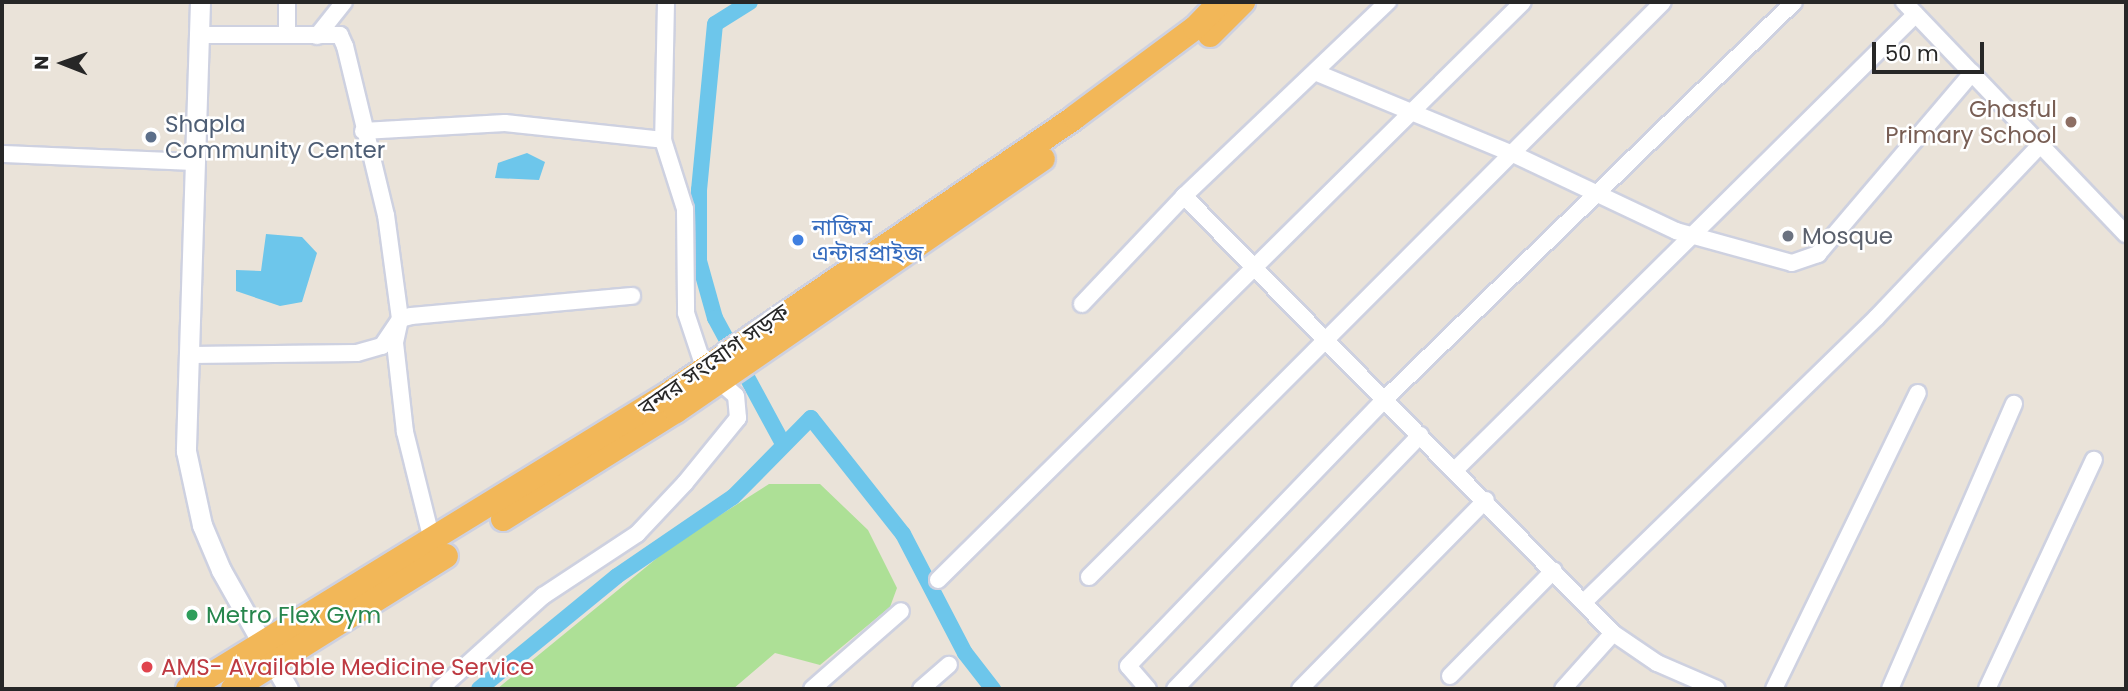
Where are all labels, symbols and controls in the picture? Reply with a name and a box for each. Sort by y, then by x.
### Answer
north arrow [28,28,98,98]
scale bar [1876,28,1988,72]
text: 50 m [1885,39,1939,68]
text: N [28,55,55,70]
place label: Ghasful Primary School [1885,95,2057,149]
place label: Shapla Community Center [165,110,385,164]
marker: Ghasful Primary School [2063,114,2079,130]
marker: Shapla Community Center [143,129,159,145]
place label: নাজিম এন্টারপ্রাইজ [812,213,924,267]
place label: Mosque [1802,222,1893,250]
marker: Mosque [1780,228,1796,244]
marker: নাজিম এন্টারপ্রাইজ [790,232,806,248]
street label: বন্দর সংযোগ সড়ক [634,298,794,422]
place label: Metro Flex Gym [206,601,381,629]
marker: Metro Flex Gym [184,607,200,623]
place label: AMS- Available Medicine Service [161,653,534,681]
marker: AMS- Available Medicine Service [139,659,155,675]

